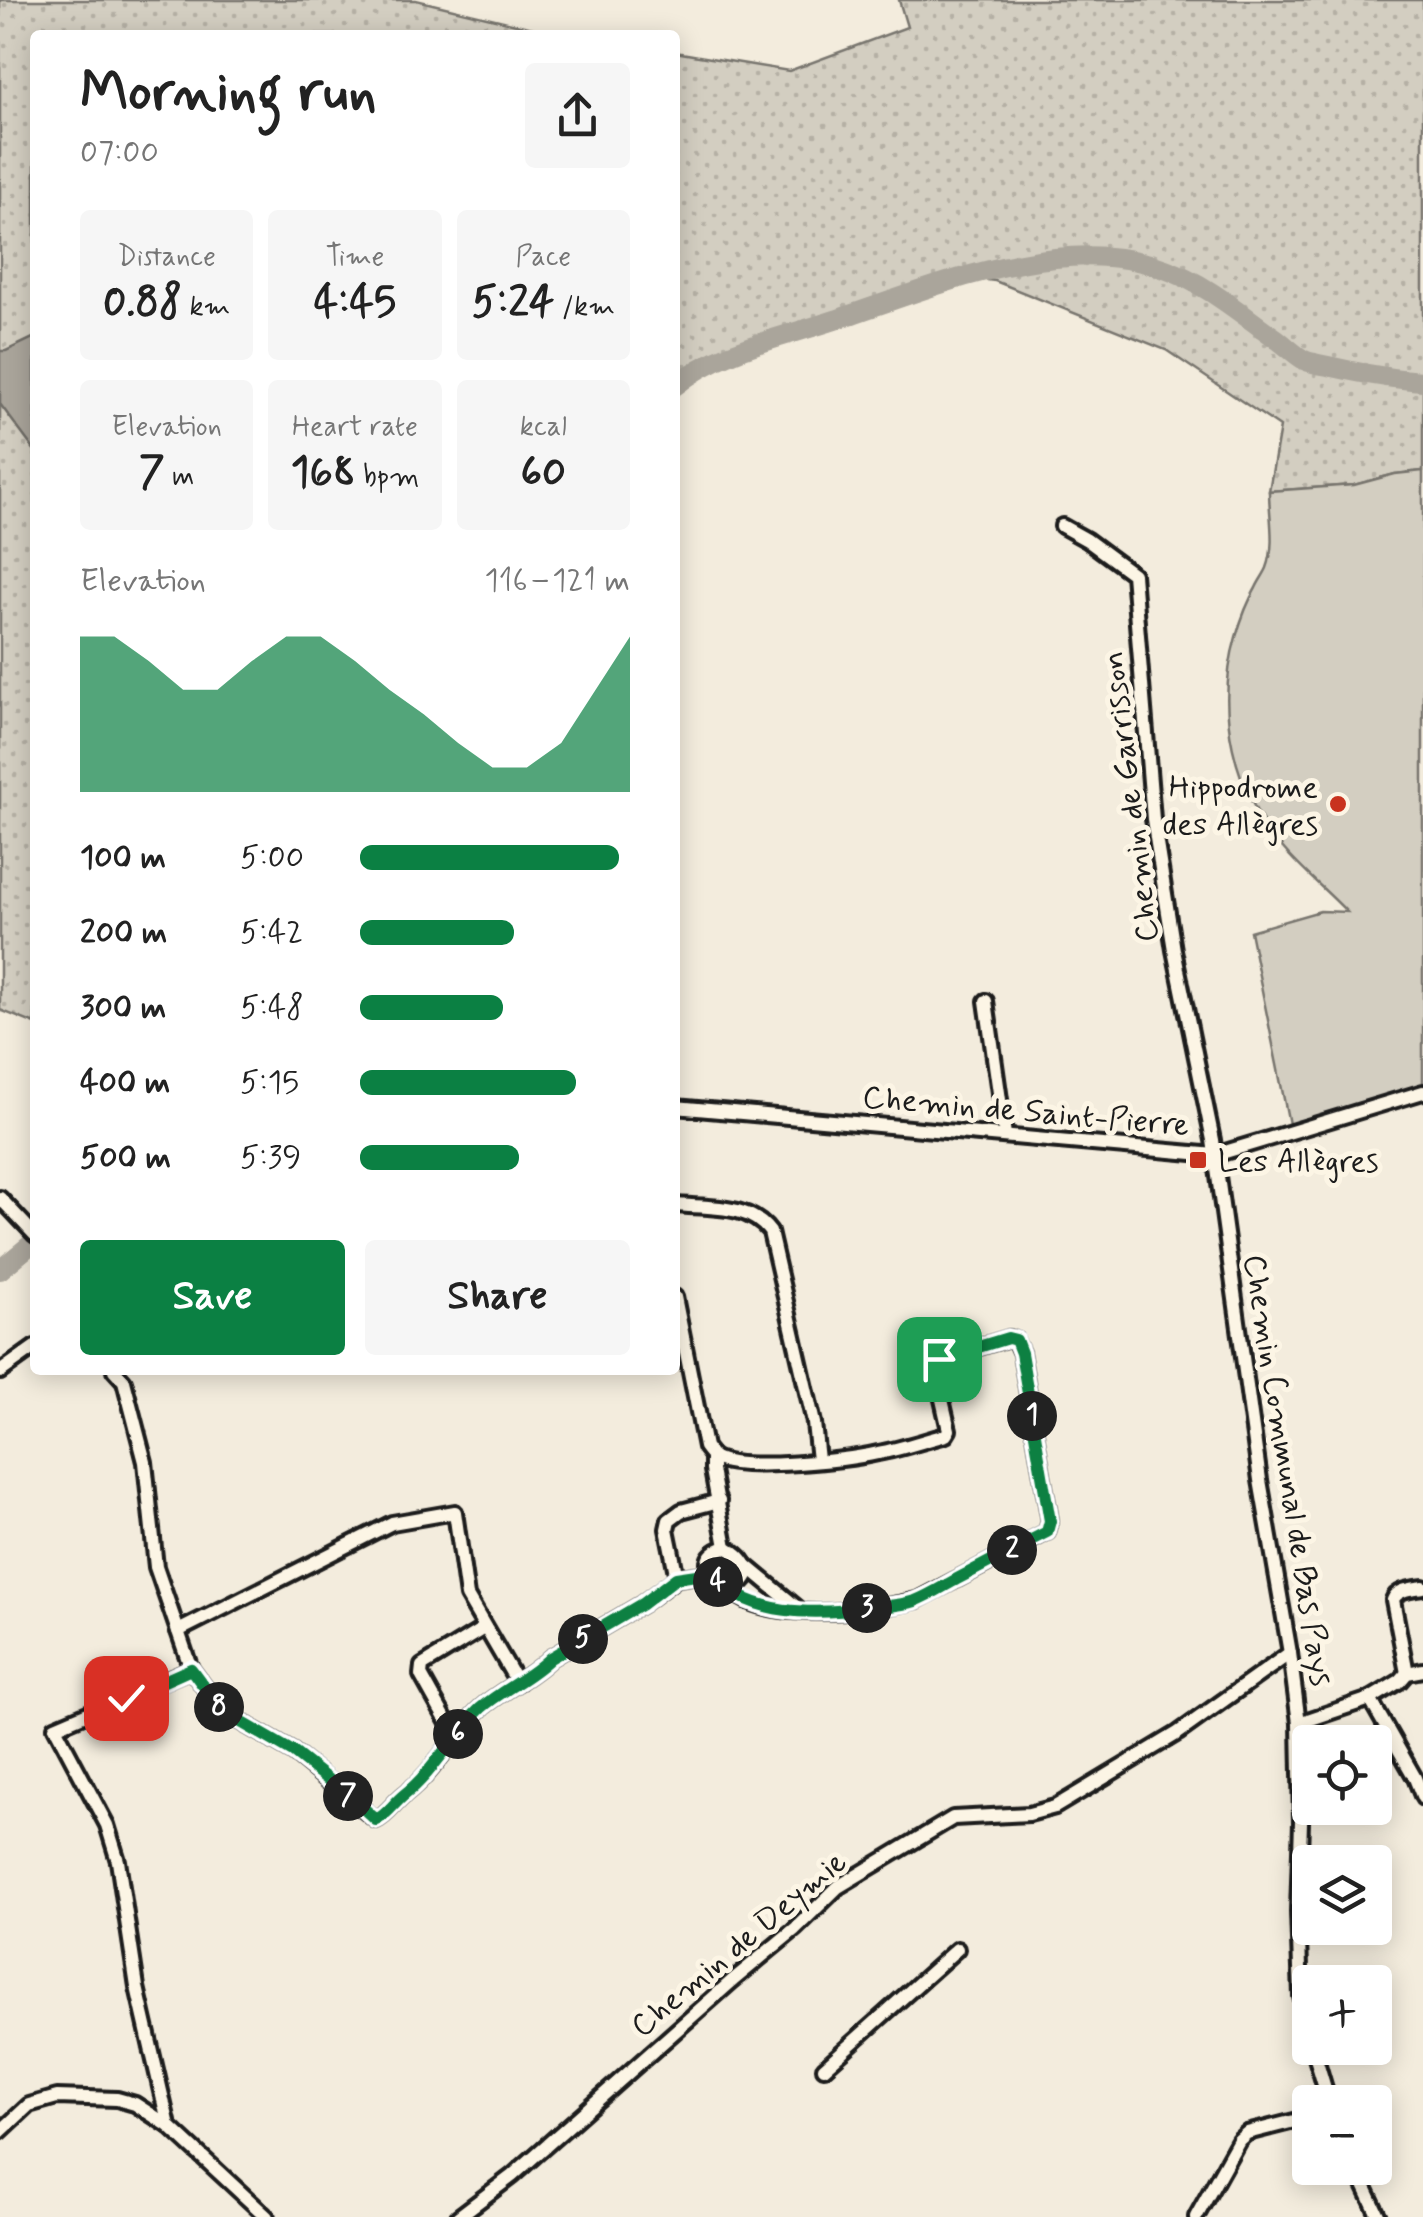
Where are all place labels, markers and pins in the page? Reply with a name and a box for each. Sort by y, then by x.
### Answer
place label: Hippodrome des Allègres [1162,767,1318,846]
marker: Hippodrome des Allègres [1327,793,1349,815]
place label: Les Allègres [1218,1141,1379,1183]
marker: Les Allègres [1187,1149,1209,1171]
pin [897,1317,982,1402]
pin: 1 [1007,1391,1057,1441]
pin: 2 [987,1525,1037,1575]
pin: 4 [693,1557,743,1607]
pin: 3 [842,1583,892,1633]
pin: 5 [558,1614,608,1664]
pin [84,1656,169,1741]
pin: 8 [194,1682,244,1732]
pin: 6 [433,1709,483,1759]
pin: 7 [323,1771,373,1821]

